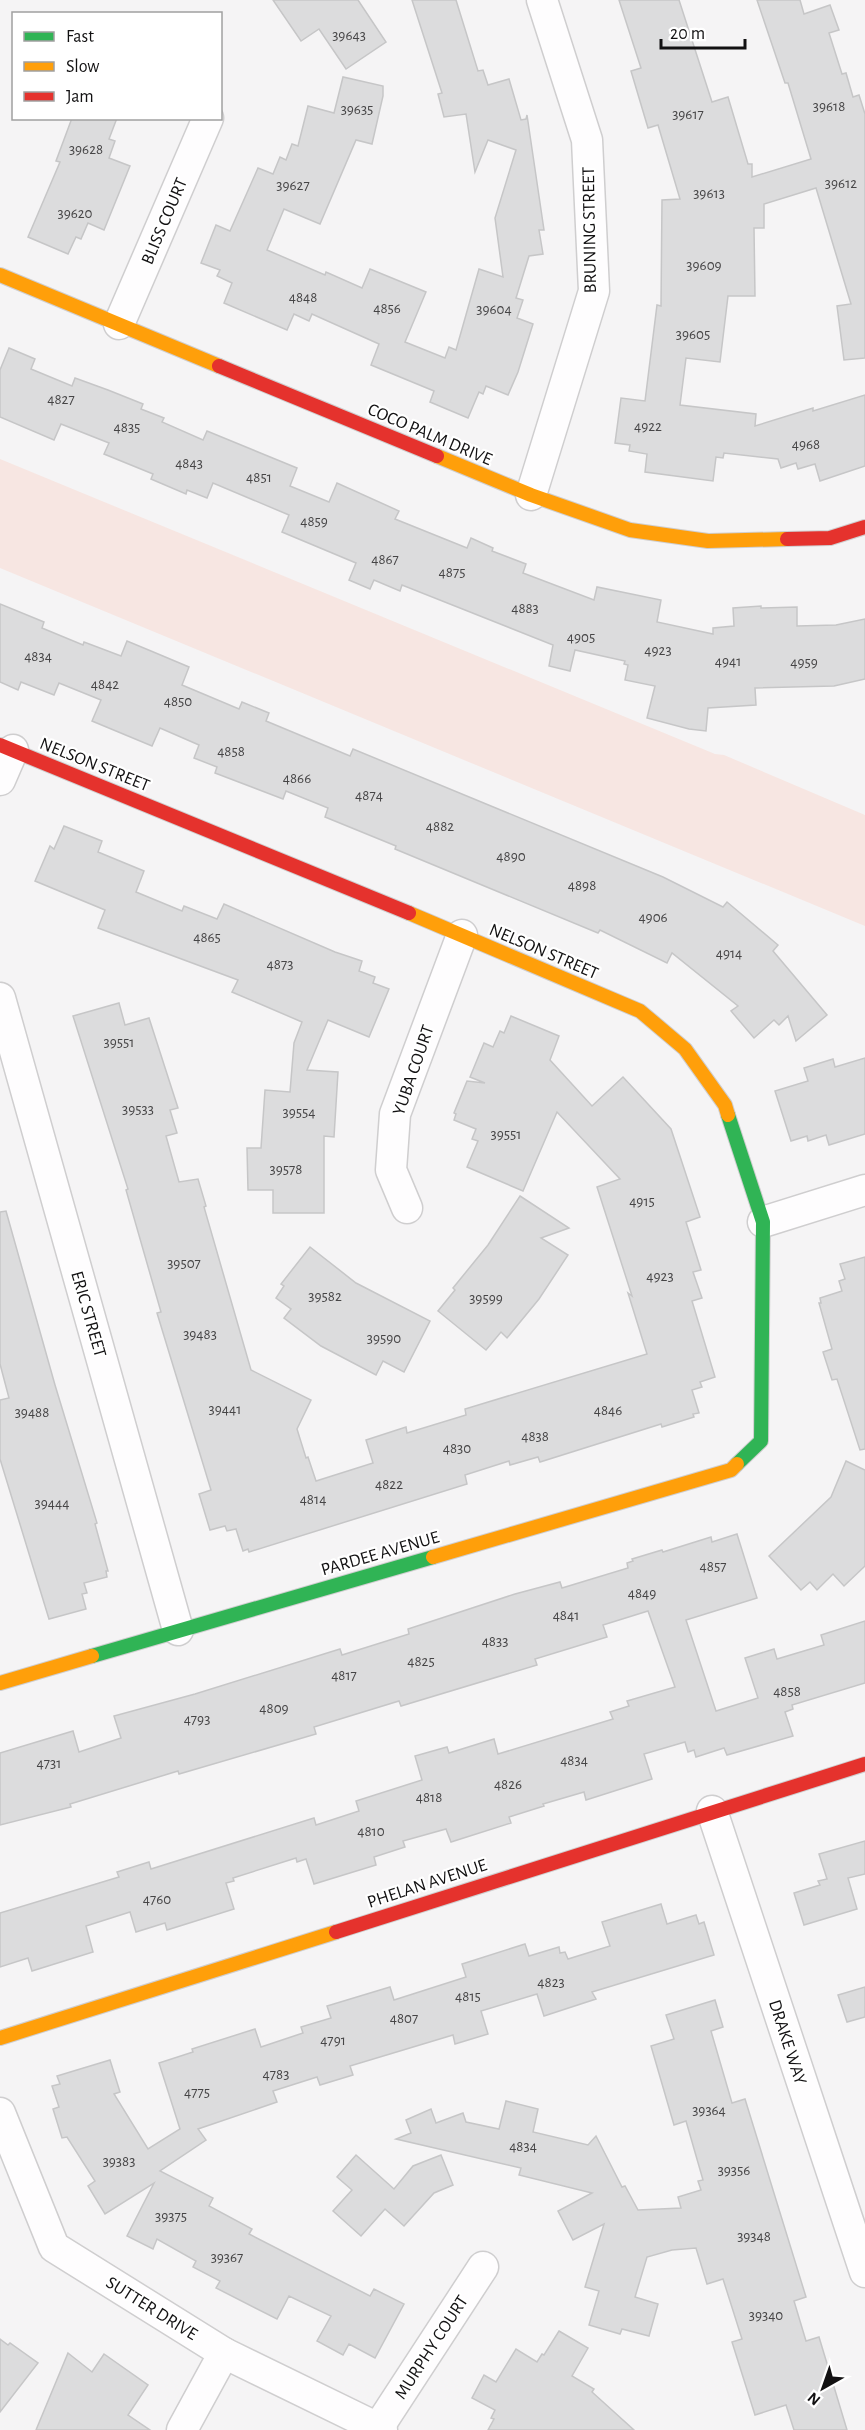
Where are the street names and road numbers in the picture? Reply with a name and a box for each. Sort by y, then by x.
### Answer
street label: BRUNING STREET [580,166,600,293]
street label: BLISS COURT [139,175,191,267]
street label: COCO PALM DRIVE [365,401,495,469]
street label: NELSON STREET [37,735,152,795]
street label: NELSON STREET [486,921,601,983]
street label: YUBA COURT [390,1023,438,1118]
street label: ERIC STREET [67,1269,109,1360]
street label: PARDEE AVENUE [319,1528,442,1579]
street label: PHELAN AVENUE [365,1856,490,1912]
street label: DRAKE WAY [765,1998,809,2088]
street label: SUTTER DRIVE [103,2274,201,2344]
street label: MURPHY COURT [392,2292,472,2403]

